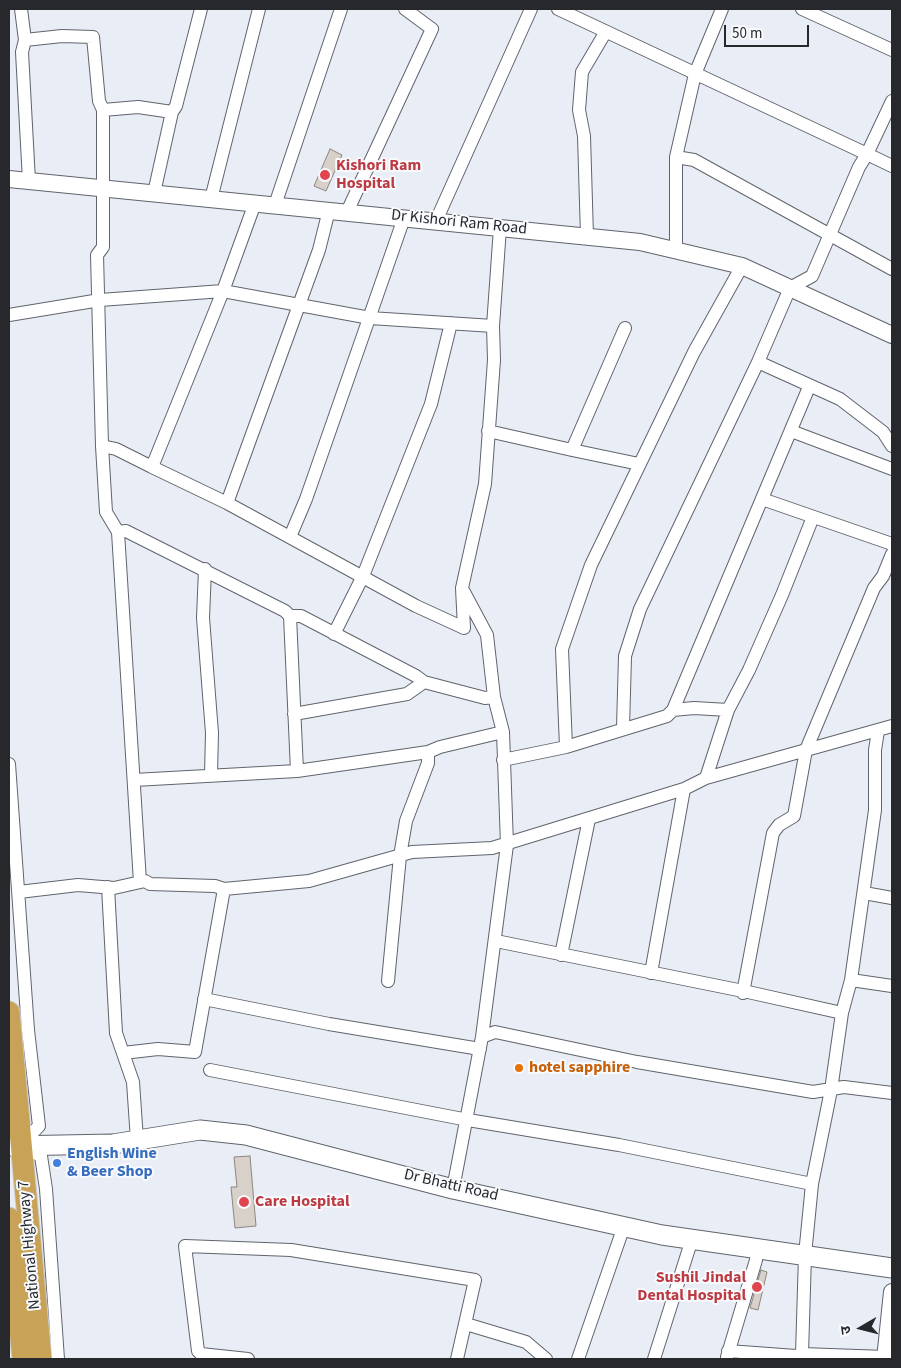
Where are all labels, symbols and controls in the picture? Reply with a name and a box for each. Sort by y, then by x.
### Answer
scale bar [726,15,811,47]
text: 50 m [732,23,762,44]
place label: Kishori Ram Hospital [336,156,421,194]
marker: Kishori Ram Hospital [318,168,332,182]
street label: Dr Kishori Ram Road [390,206,528,240]
place label: hotel sapphire [529,1058,630,1078]
marker: hotel sapphire [513,1062,525,1074]
place label: English Wine & Beer Shop [67,1144,157,1182]
marker: English Wine & Beer Shop [51,1157,63,1169]
street label: Dr Bhatti Road [402,1166,500,1206]
street label: National Highway 7 [15,1180,45,1310]
place label: Care Hospital [255,1192,350,1212]
marker: Care Hospital [237,1195,251,1209]
place label: Sushil Jindal Dental Hospital [637,1268,746,1306]
marker: Sushil Jindal Dental Hospital [750,1280,764,1294]
north arrow [836,1303,886,1353]
text: उ [836,1325,857,1336]

